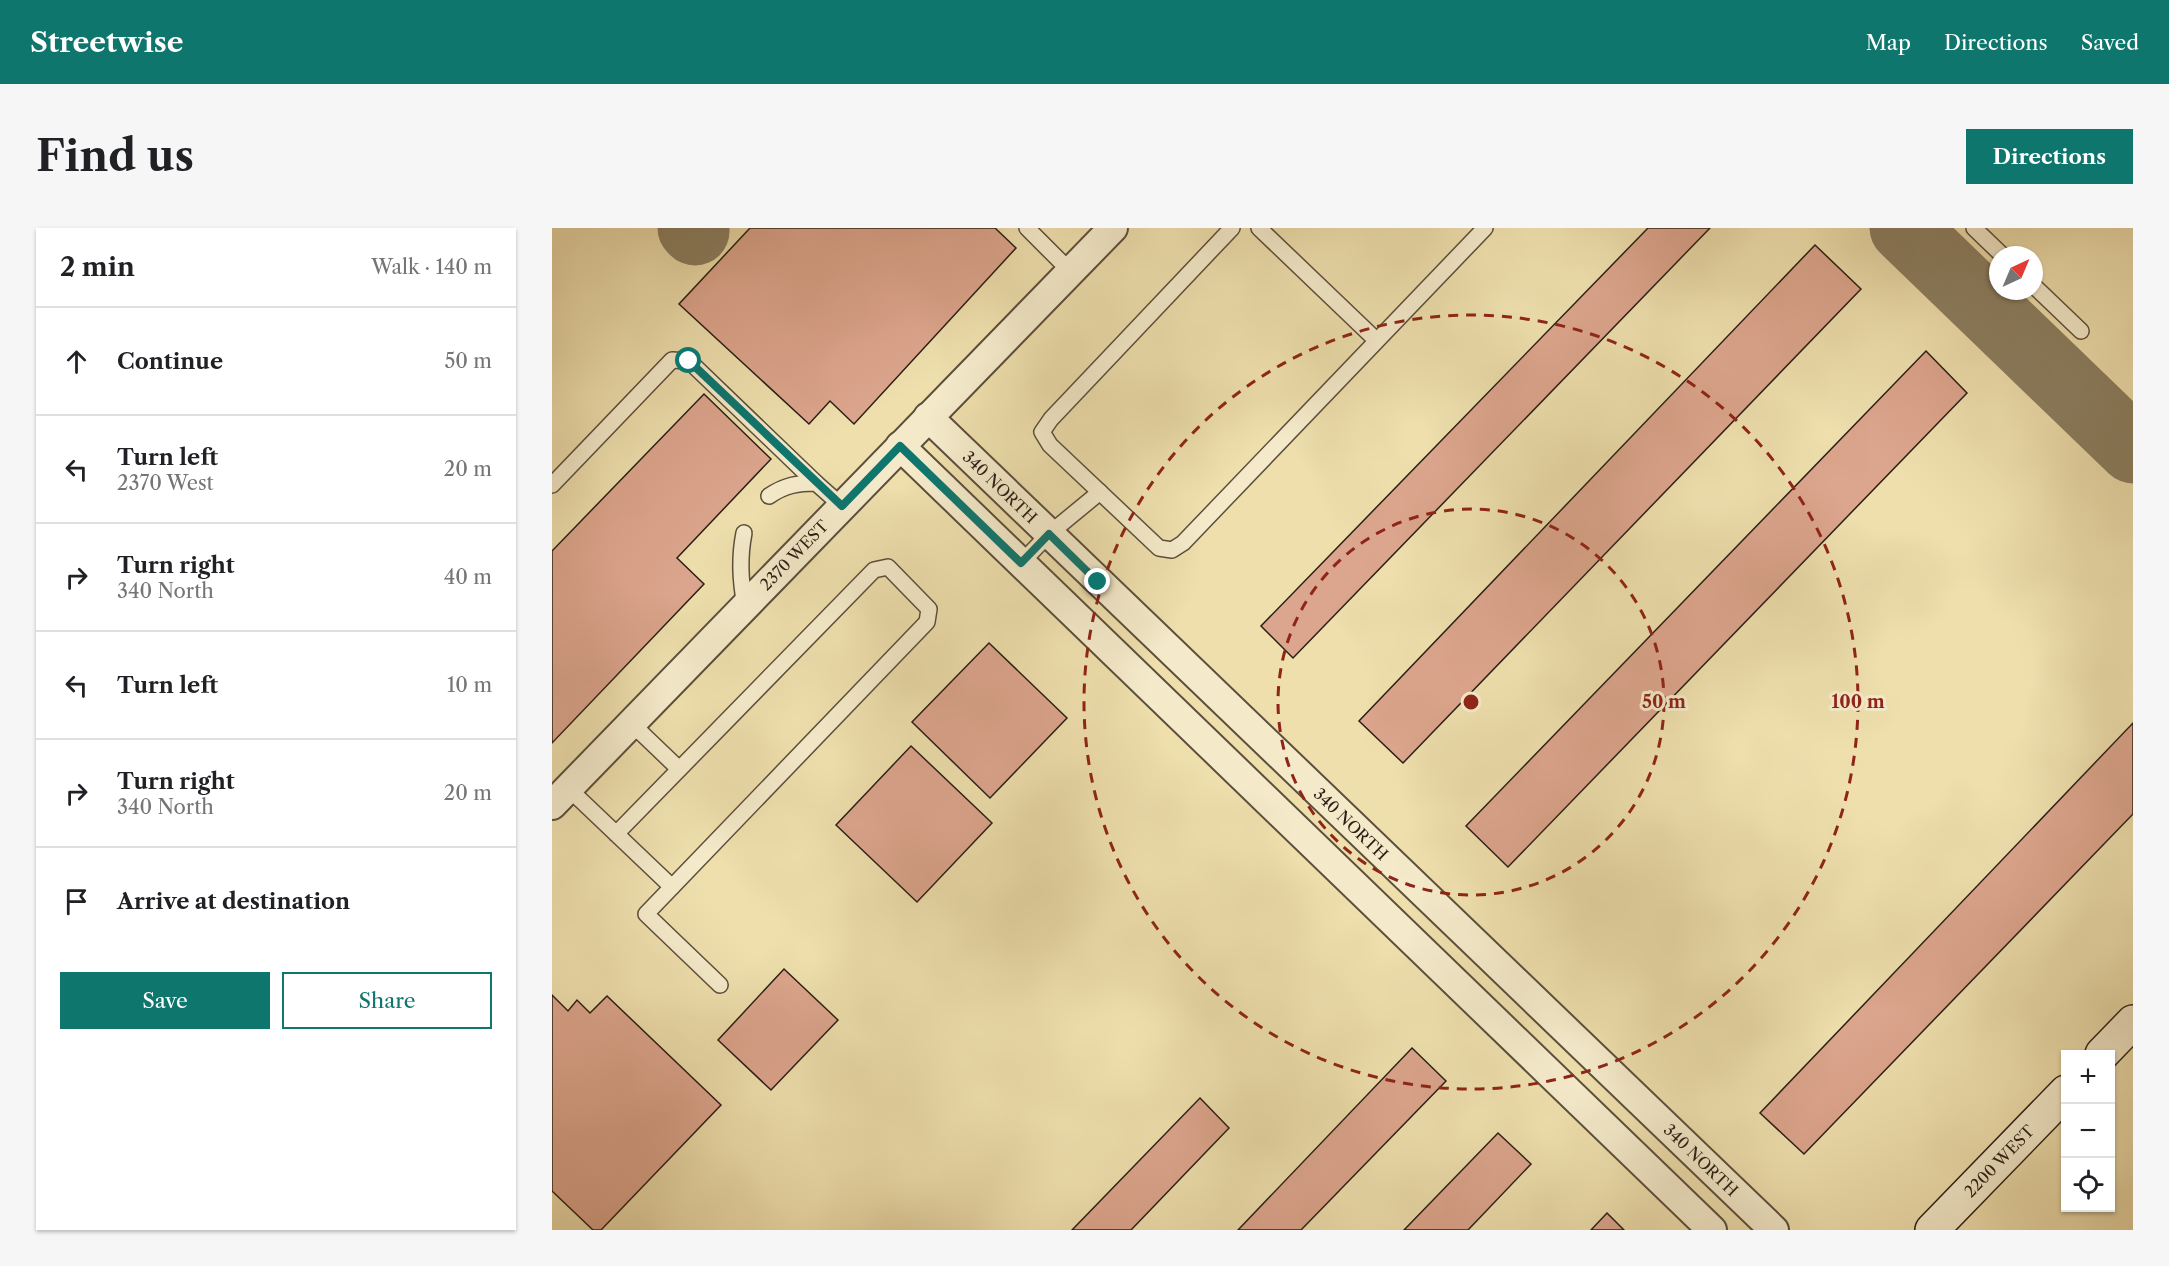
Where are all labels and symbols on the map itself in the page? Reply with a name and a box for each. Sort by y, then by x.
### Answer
north arrow [1989,246,2043,300]
route start [675,347,701,373]
street label: 340 NORTH [959,447,1041,527]
street label: 2370 WEST [756,516,832,594]
route end [1084,568,1110,594]
text: 50 m [1642,691,1686,713]
text: 100 m [1831,691,1885,713]
centre of rings [1461,692,1481,712]
street label: 340 NORTH [1310,784,1392,864]
street label: 340 NORTH [1660,1120,1742,1200]
street label: 2200 WEST [1960,1121,2038,1201]

